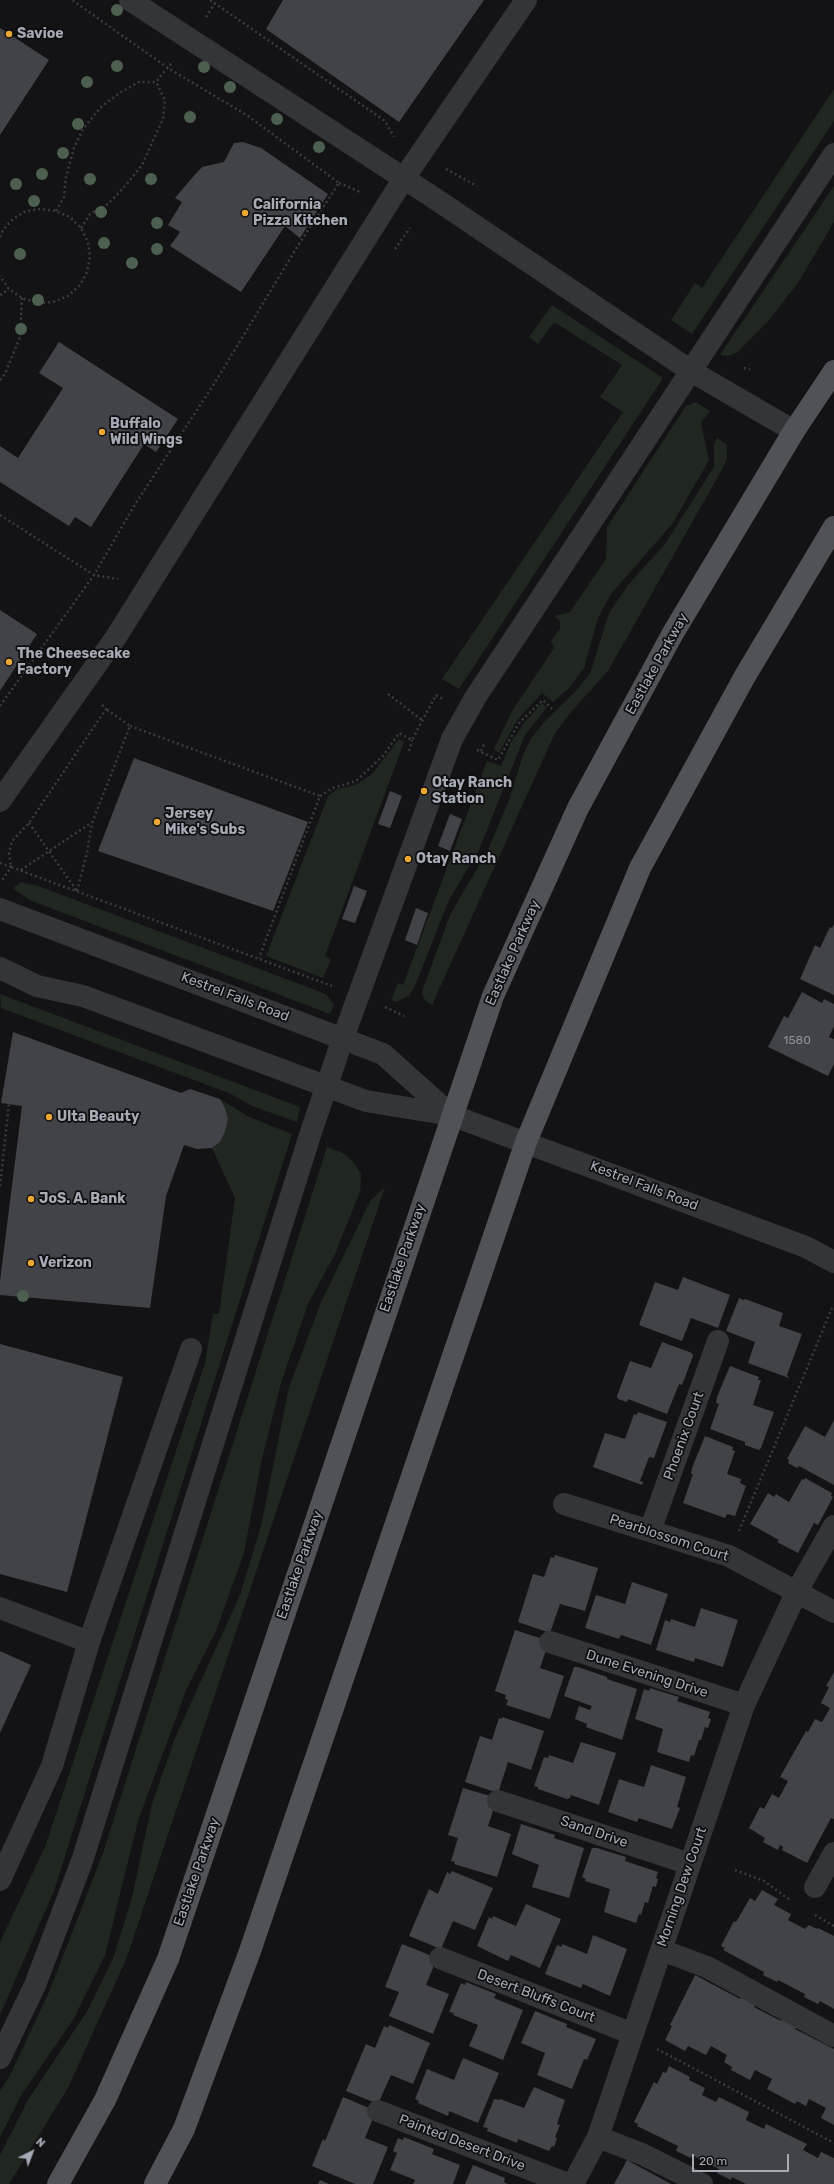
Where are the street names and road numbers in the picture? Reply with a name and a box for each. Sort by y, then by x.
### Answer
street label: Eastlake Parkway [622,610,692,718]
street label: Eastlake Parkway [482,898,544,1008]
street label: Kestrel Falls Road [179,969,291,1025]
street label: Kestrel Falls Road [588,1158,700,1214]
street label: Eastlake Parkway [377,1202,429,1314]
street label: Phoenix Court [660,1390,708,1482]
street label: Eastlake Parkway [274,1509,326,1621]
street label: Pearblossom Court [607,1511,731,1565]
street label: Dune Evening Drive [584,1646,710,1702]
street label: Sand Drive [558,1813,630,1851]
street label: Eastlake Parkway [171,1816,223,1928]
street label: Morning Dew Court [654,1825,710,1949]
street label: Desert Bluffs Court [475,1966,597,2026]
street label: Painted Desert Drive [397,2111,527,2175]

